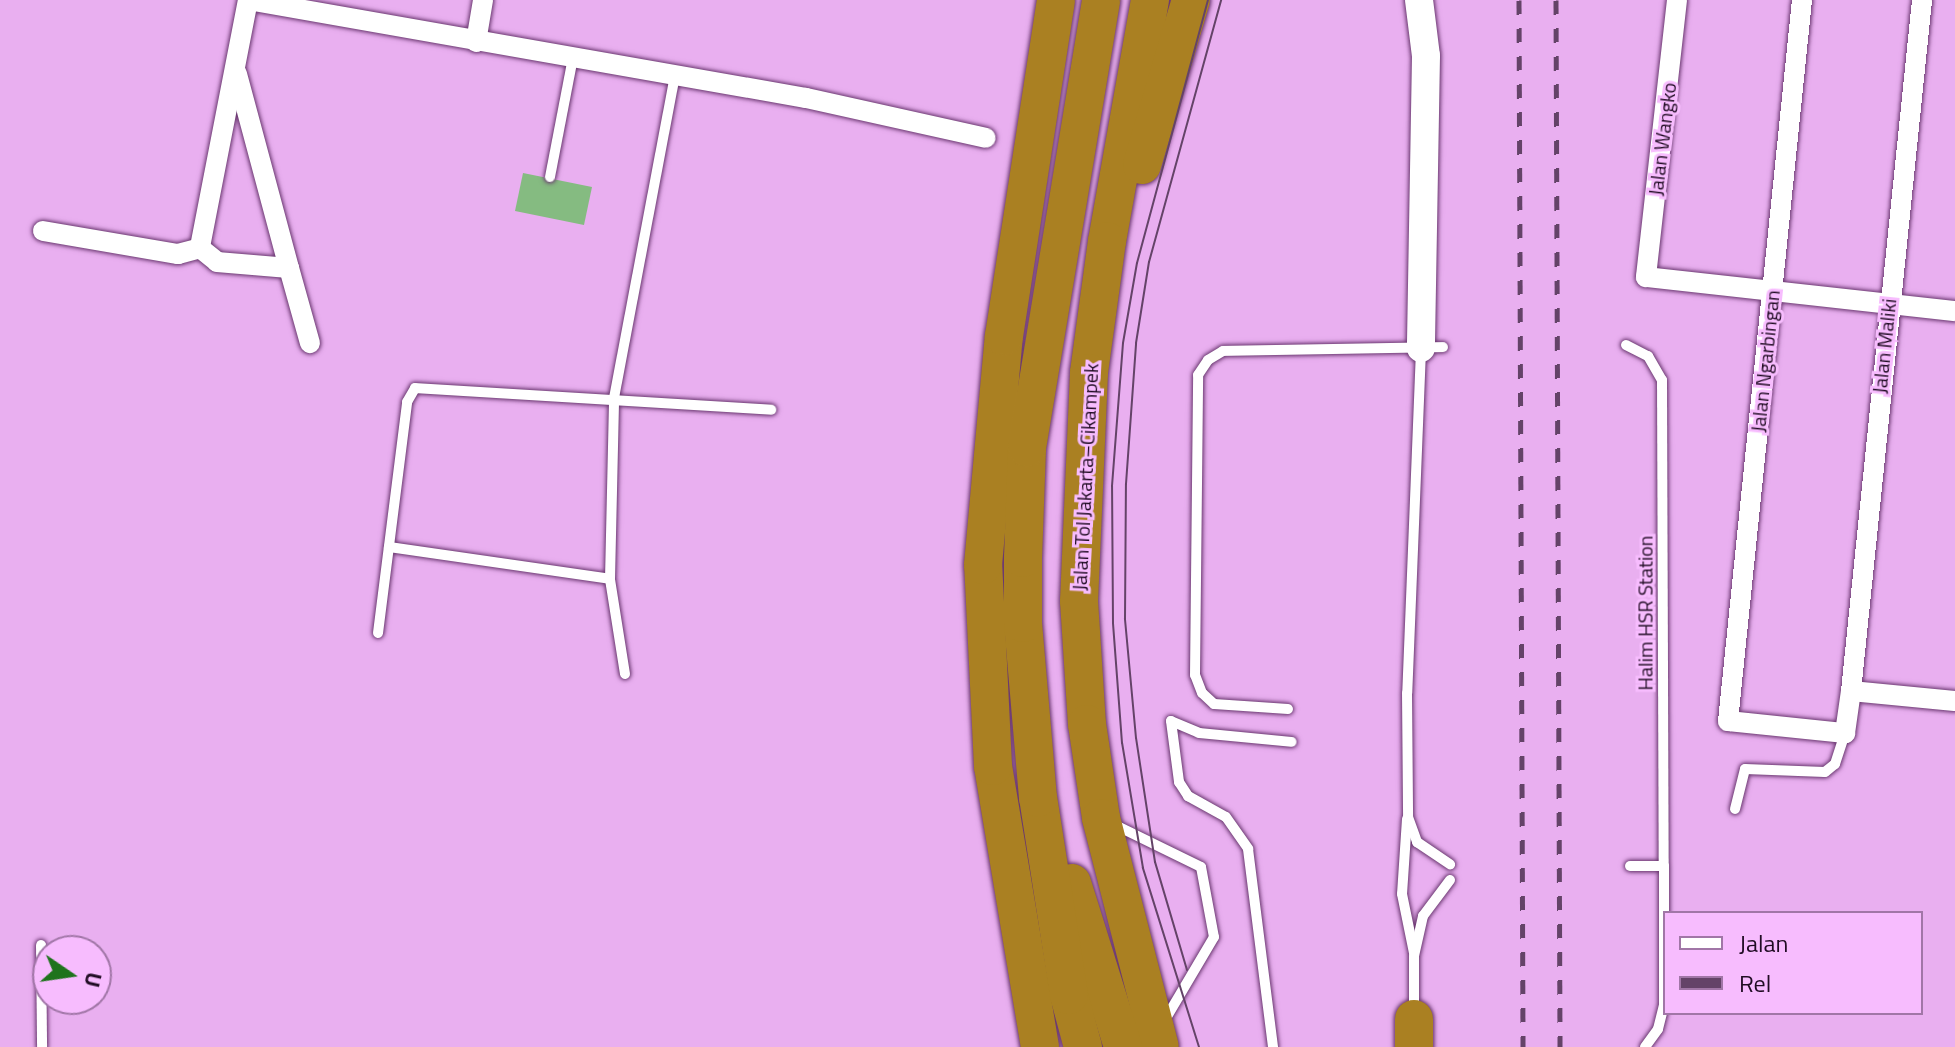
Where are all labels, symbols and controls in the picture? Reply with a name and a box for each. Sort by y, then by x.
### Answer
street label: Jalan Wangko [1643,81,1681,197]
street label: Jalan Ngarbingan [1746,289,1784,433]
street label: Jalan Maliki [1867,297,1901,395]
street label: Jalan Tol Jakarta–Cikampek [1067,363,1103,591]
street label: Halim HSR Station [1633,535,1657,691]
legend [1663,911,1923,1015]
text: Jalan [1739,925,1788,961]
north arrow [32,935,112,1015]
text: Rel [1739,965,1771,1001]
text: U [75,969,112,991]

